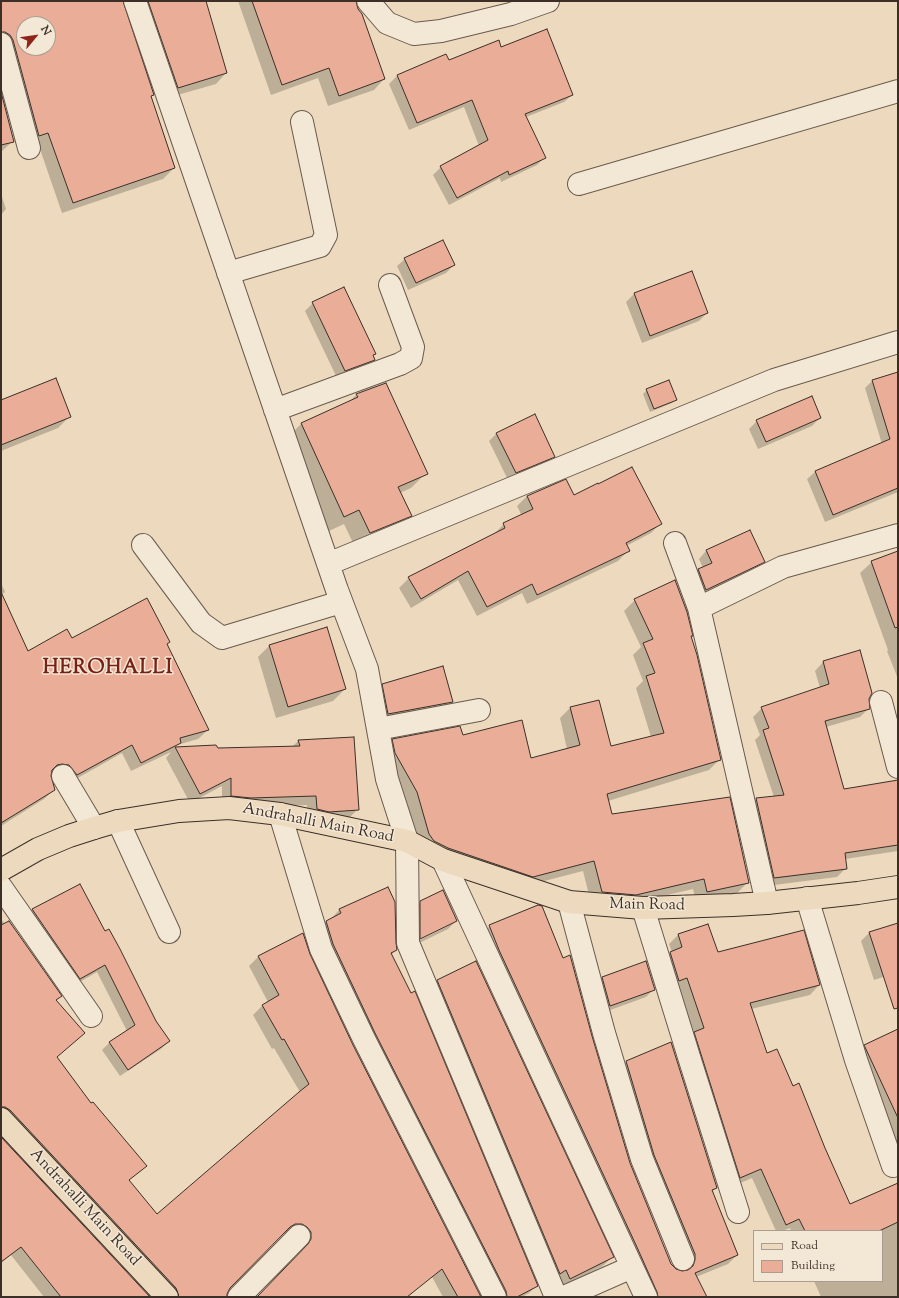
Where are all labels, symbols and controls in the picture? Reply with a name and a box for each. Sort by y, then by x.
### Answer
north arrow [16,16,56,56]
text: N [36,23,55,38]
district label: HEROHALLI [43,658,173,682]
street label: Andrahalli Main Road [241,800,395,848]
street label: Main Road [609,896,685,916]
street label: Andrahalli Main Road [25,1145,143,1271]
legend [753,1230,883,1282]
text: Road [791,1237,818,1255]
text: Building [791,1257,835,1275]

